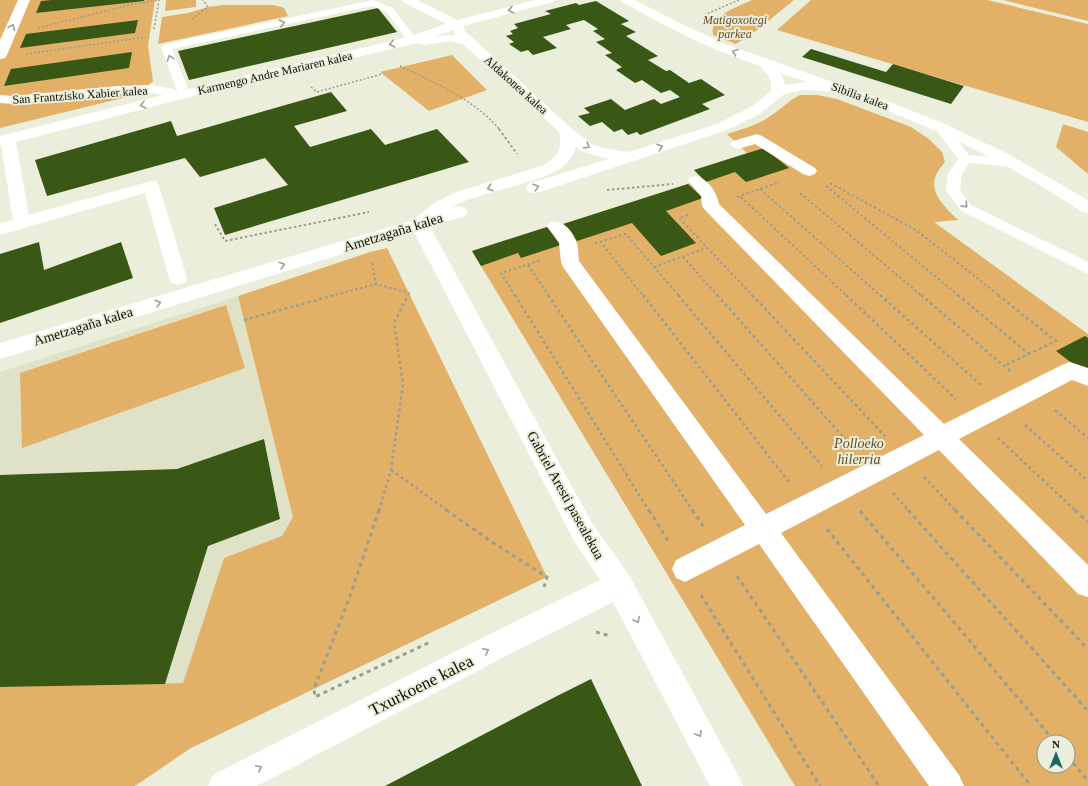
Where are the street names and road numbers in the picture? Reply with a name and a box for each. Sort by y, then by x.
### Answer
street label: Karmengo Andre Mariaren kalea [196,48,354,98]
street label: Aldakonea kalea [481,53,551,118]
street label: Sibilia kalea [830,79,891,113]
street label: San Frantzisko Xabier kalea [12,83,149,107]
street label: Ametzagaña kalea [342,210,445,255]
street label: Ametzagaña kalea [32,304,135,349]
street label: Gabriel Aresti pasealekua [524,429,607,562]
street label: Txurkoene kalea [366,651,477,720]

